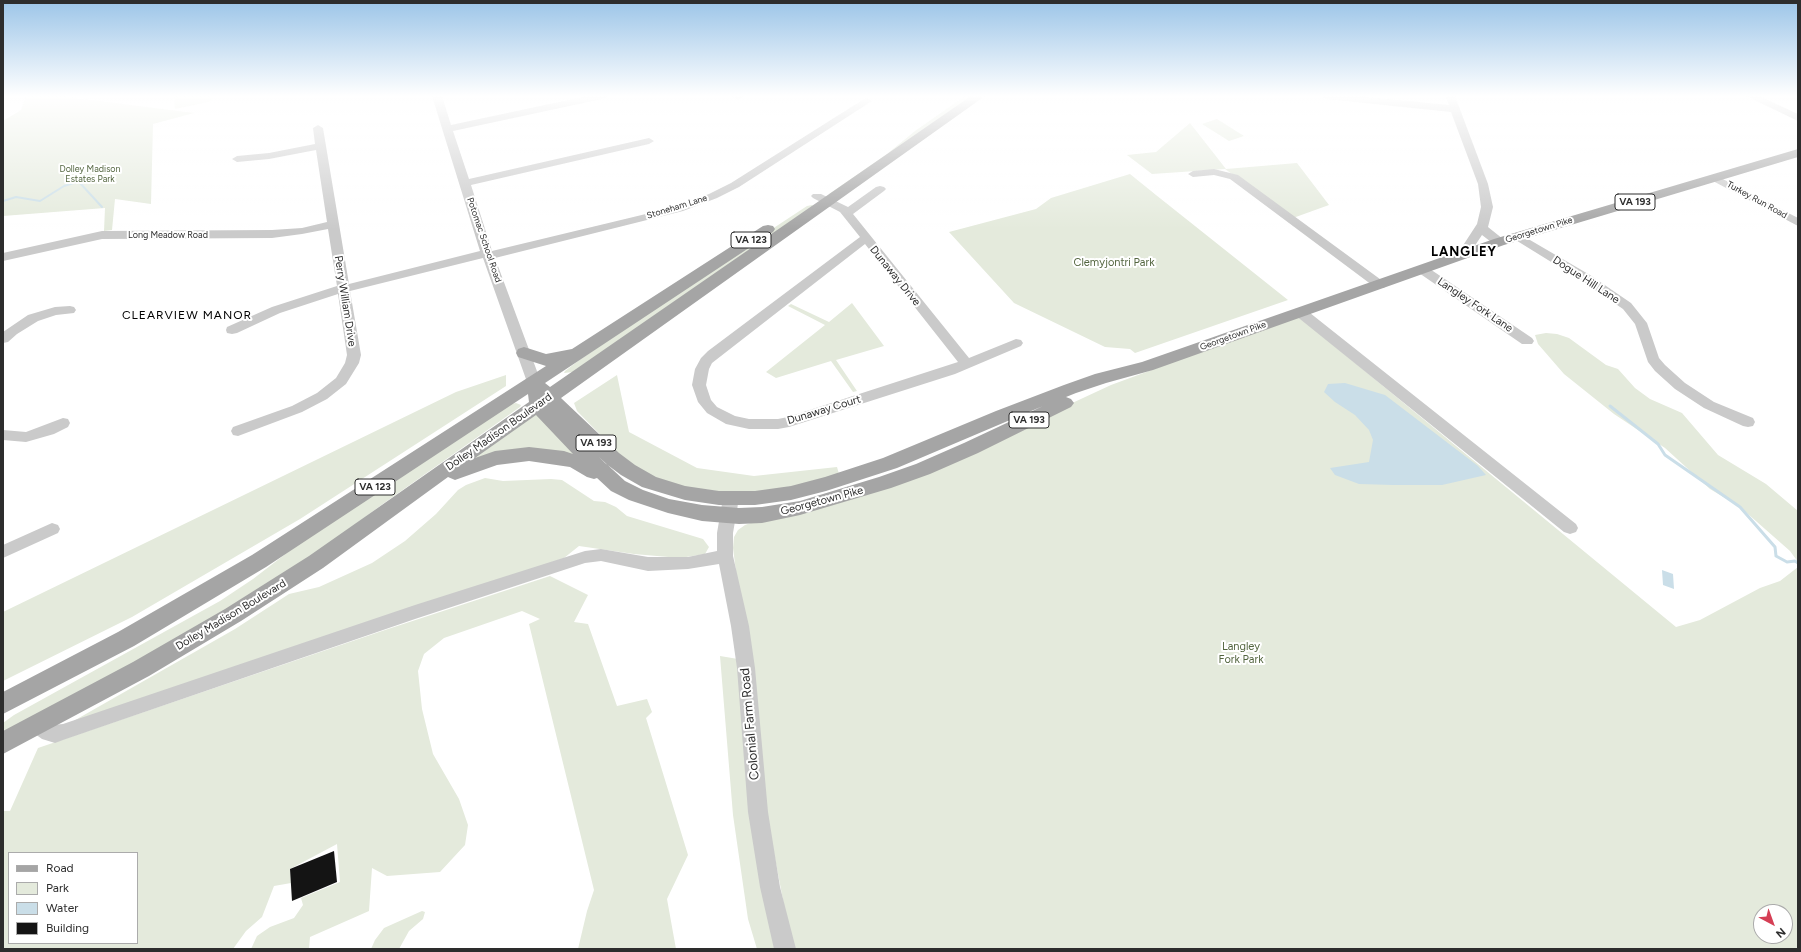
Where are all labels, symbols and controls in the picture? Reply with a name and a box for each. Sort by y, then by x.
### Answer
park label: Dolley Madison Estates Park [59,164,121,185]
street label: Turkey Run Road [1725,179,1789,221]
street label: Stoneham Lane [645,193,709,221]
road number: VA 193 [1615,194,1655,210]
street label: Potomac School Road [464,196,504,284]
street label: Georgetown Pike [1504,215,1574,245]
street label: Long Meadow Road [128,230,208,240]
road number: VA 123 [731,232,771,248]
street label: Dunaway Drive [867,243,923,309]
district label: LANGLEY [1431,244,1497,260]
street label: Dogue Hill Lane [1550,253,1622,307]
street label: Perry William Drive [331,255,359,347]
park label: Clemyjontri Park [1074,256,1154,270]
street label: Langley Fork Lane [1435,275,1515,335]
district label: CLEARVIEW MANOR [122,308,252,322]
street label: Georgetown Pike [1199,319,1267,353]
street label: Dolley Madison Boulevard [443,390,555,474]
street label: Dunaway Court [786,393,862,427]
road number: VA 193 [1009,412,1049,428]
road number: VA 193 [576,435,616,451]
road number: VA 123 [355,479,395,495]
street label: Georgetown Pike [779,484,865,518]
street label: Dolley Madison Boulevard [173,577,289,653]
park label: Langley Fork Park [1219,640,1263,666]
street label: Colonial Farm Road [737,667,763,781]
legend [8,852,138,944]
text: Road [46,861,74,875]
text: Park [46,881,69,895]
text: Water [46,901,78,915]
north arrow [1753,904,1793,944]
text: Building [46,921,89,935]
text: N [1773,925,1788,940]

